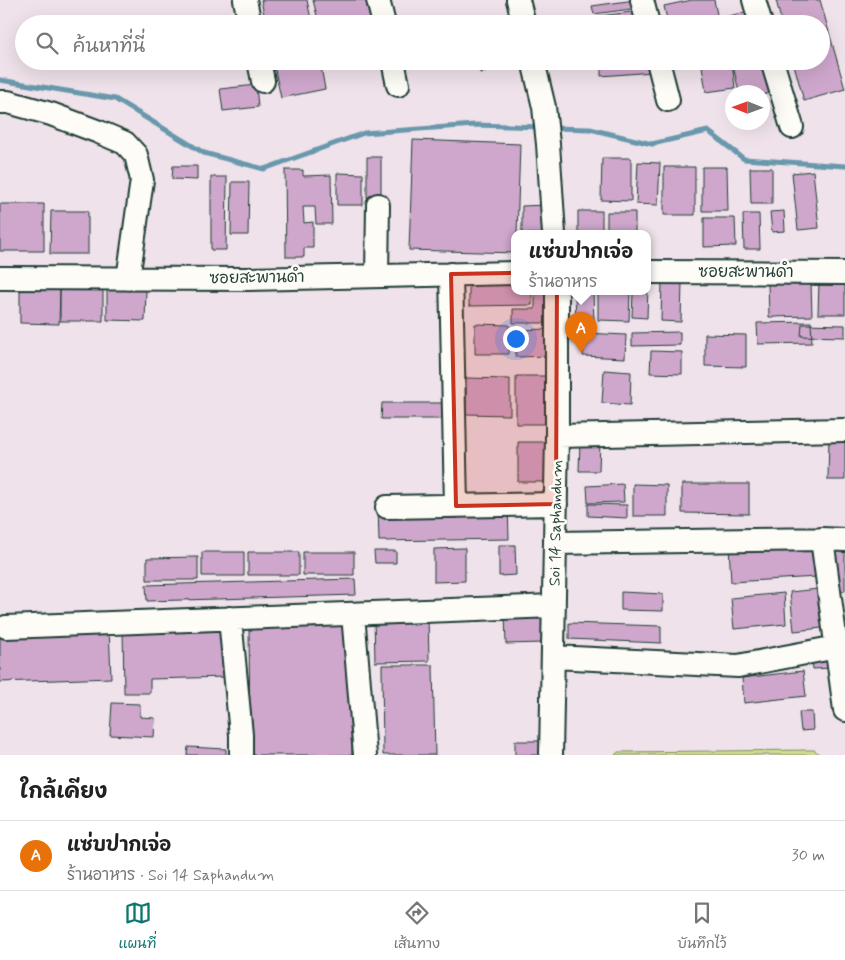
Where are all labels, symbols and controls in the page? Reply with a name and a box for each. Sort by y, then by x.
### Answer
search box [15,15,830,70]
icon: search [33,29,61,57]
text: ค้นหาที่นี่ [73,34,145,59]
north arrow [725,85,770,130]
popup [511,230,651,295]
text: แซ่บปากเจ่อ [529,240,633,265]
street label: ซอยสะพานดำ [698,261,794,283]
street label: ซอยสะพานดำ [209,266,305,289]
text: ร้านอาหาร [529,272,598,293]
pin: A [565,312,597,353]
your location [503,326,529,352]
street label: Soi 14 Saphandum [544,460,568,586]
text: ใกล้เคียง [20,778,107,806]
text: แซ่บปากเจ่อ [67,833,171,858]
text: A [31,845,41,866]
text: 30 m [792,845,825,866]
text: ร้านอาหาร · Soi 14 Saphandum [67,865,274,886]
tab: แผนที่ [119,899,156,953]
tab: เส้นทาง [394,899,440,953]
tab: บันทึกไว้ [677,899,726,953]

